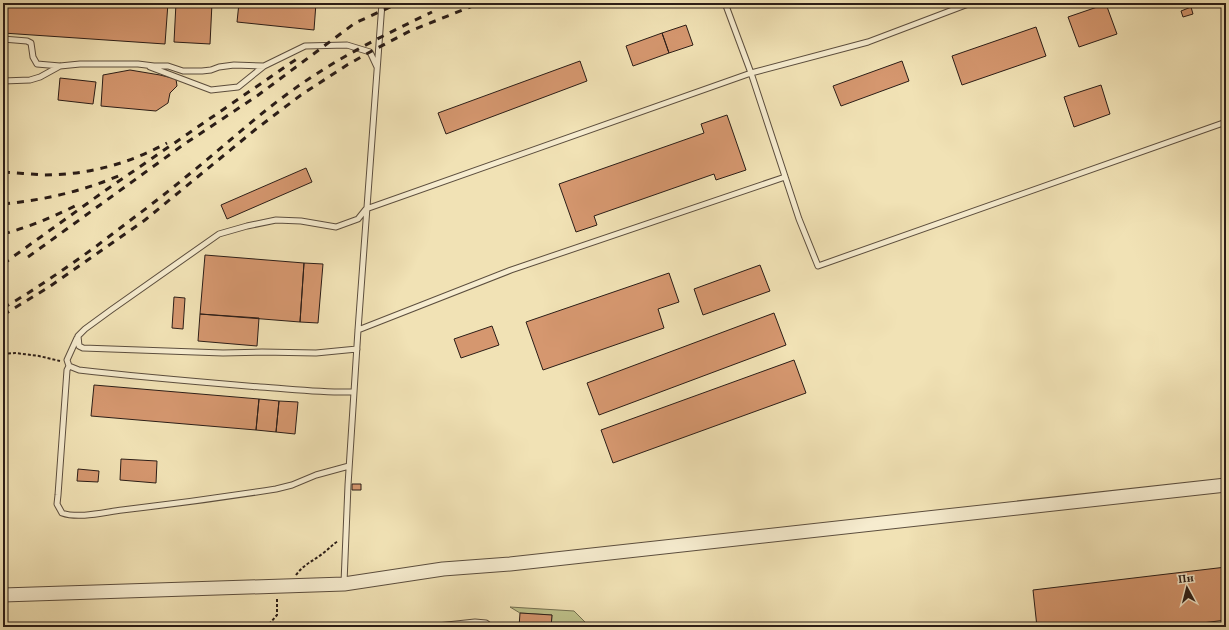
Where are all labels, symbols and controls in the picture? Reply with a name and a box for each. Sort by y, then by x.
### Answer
north arrow [1167,568,1207,608]
text: Пн [1177,571,1195,588]

